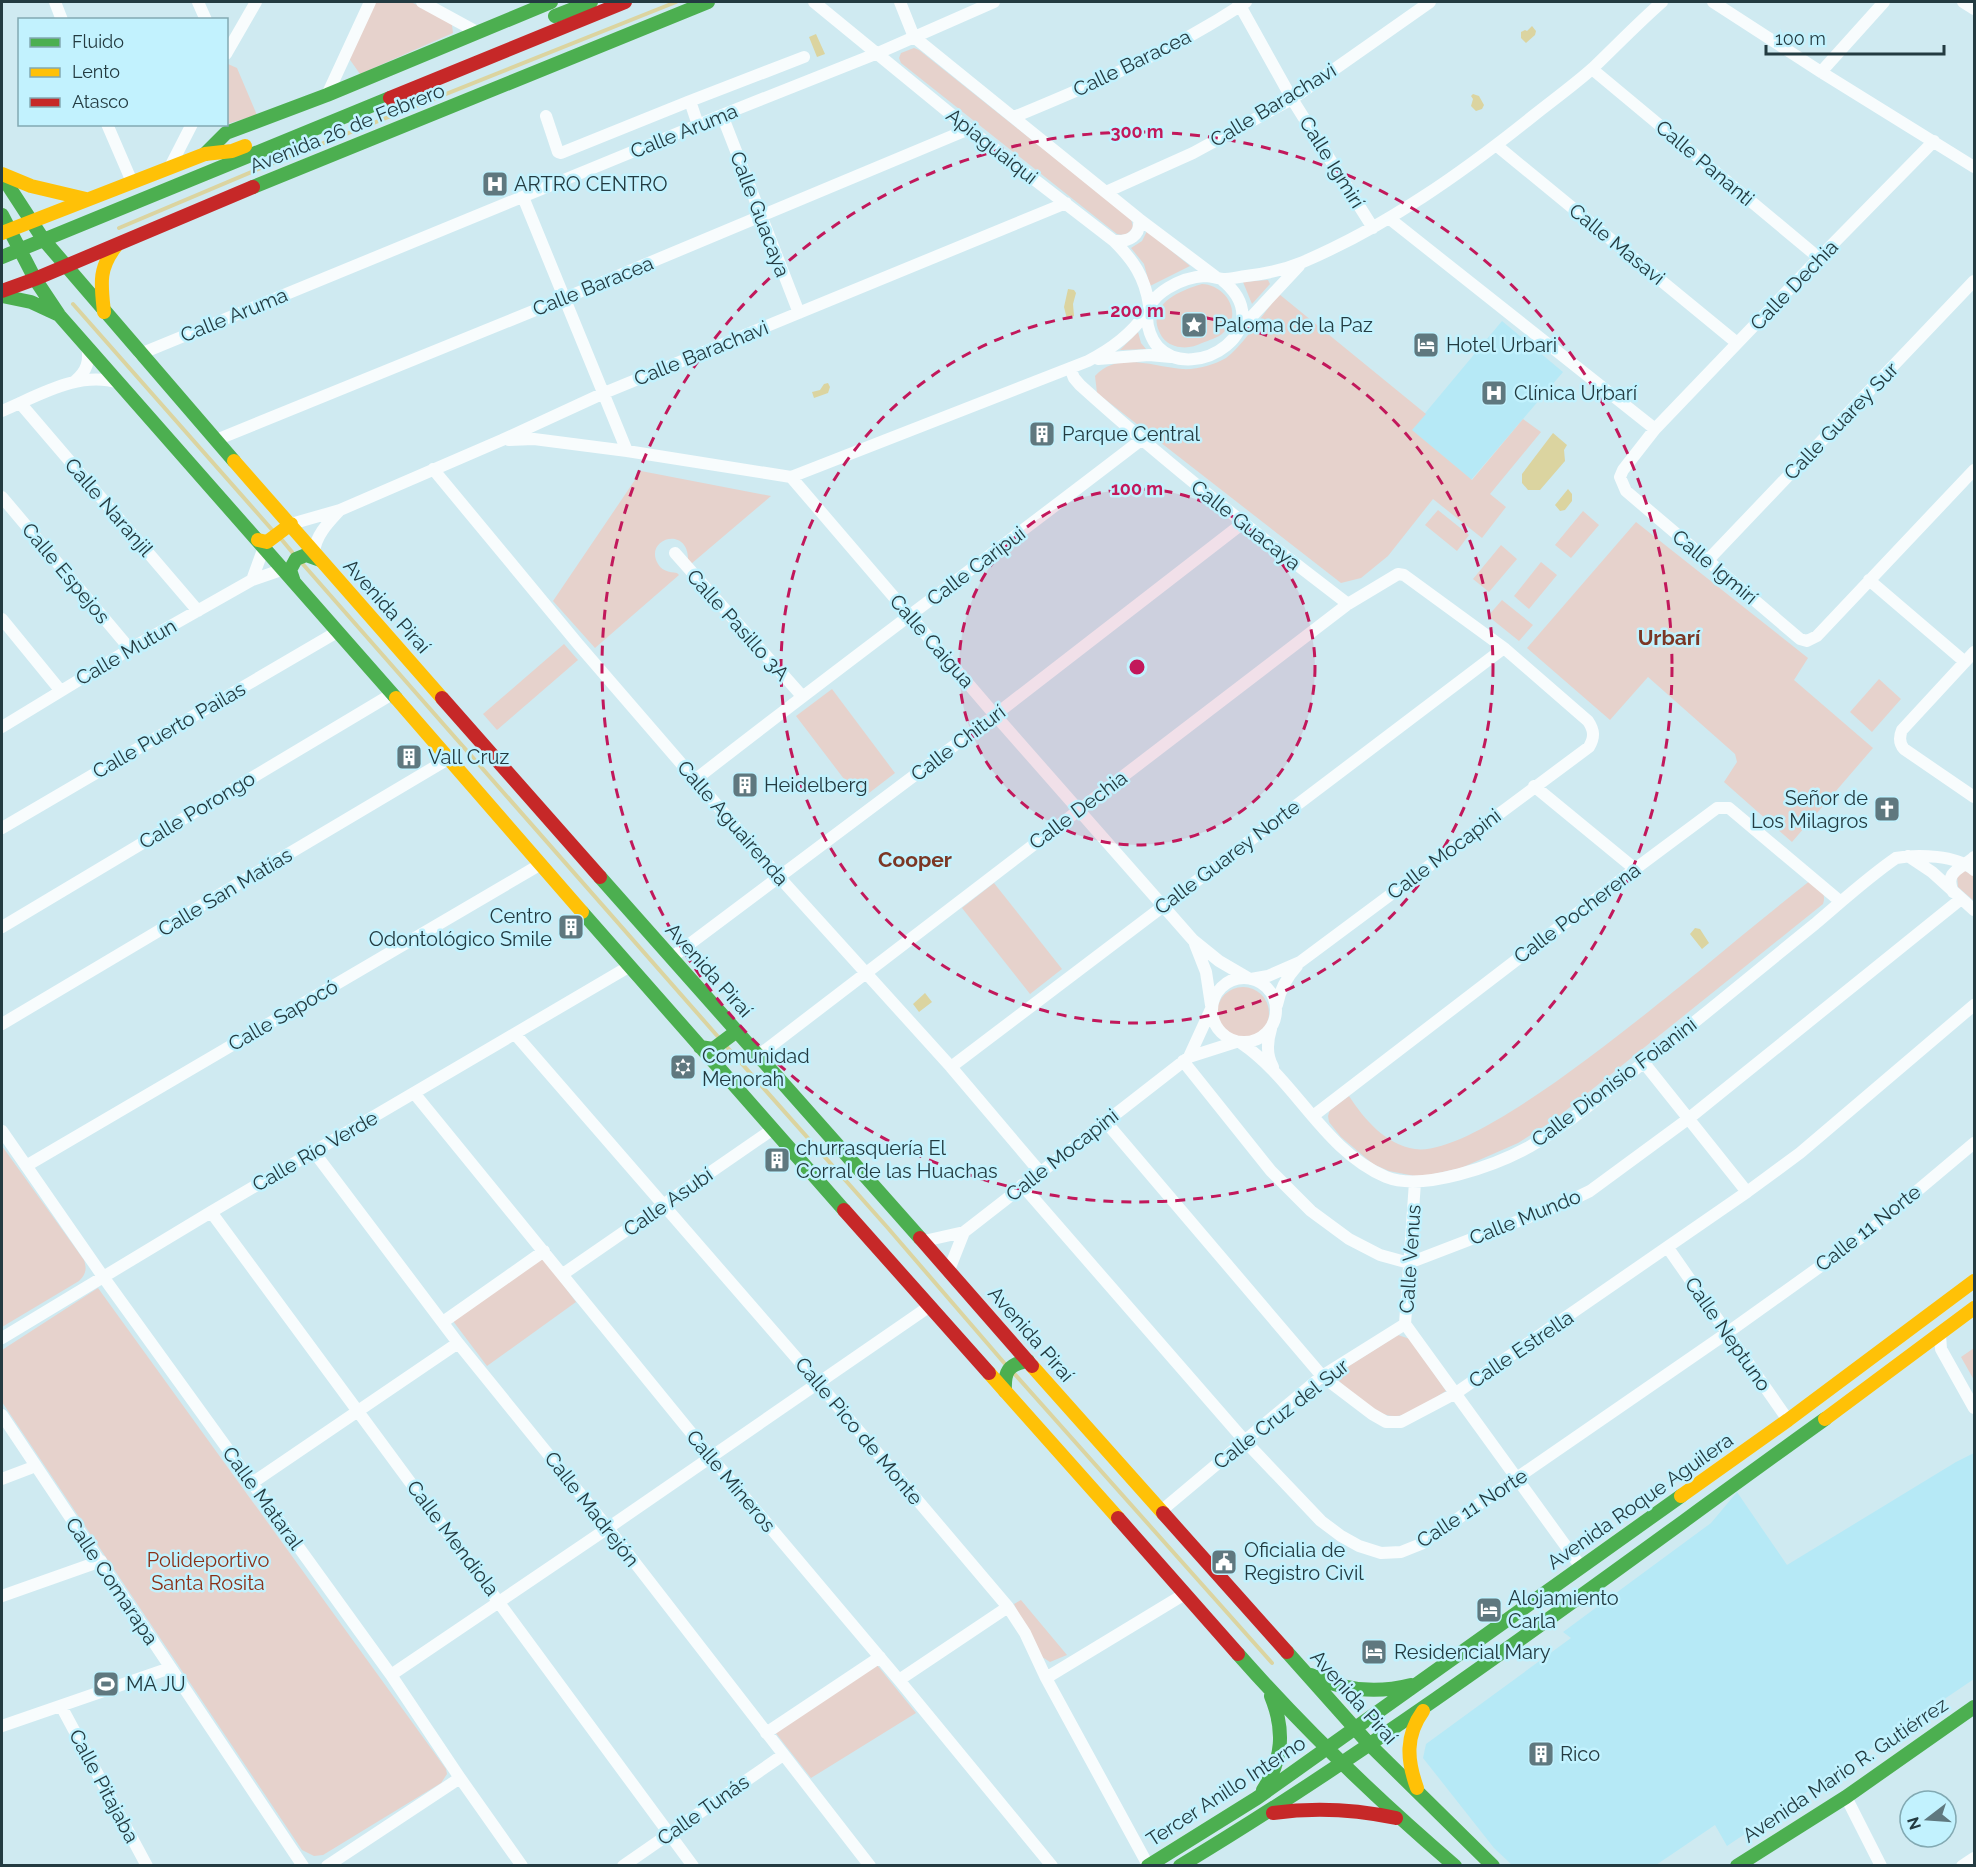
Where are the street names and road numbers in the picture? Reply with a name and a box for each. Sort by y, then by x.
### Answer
street label: Calle Baracea [1069,24,1195,102]
street label: Calle Barachavi [1206,58,1340,152]
street label: Avenida 26 de Febrero [246,78,448,178]
street label: Calle Aruma [627,99,741,163]
street label: Apiaguaiqui [942,103,1042,189]
street label: Calle Igmirí [1294,112,1370,213]
street label: Calle Pananti [1651,115,1759,211]
street label: Calle Guacaya [725,148,795,280]
street label: Calle Masavi [1564,198,1670,290]
street label: Calle Dechia [1745,235,1843,335]
street label: Calle Baracea [529,251,657,321]
street label: Calle Aruma [177,283,291,347]
street label: Calle Barachavi [630,315,772,391]
street label: Calle Guarey Sur [1779,357,1903,485]
street label: Calle Naranjil [60,453,159,561]
street label: Calle Guacaya [1186,475,1306,575]
street label: Calle Espejos [17,518,115,628]
street label: Calle Caripui [922,521,1030,611]
street label: Calle Igmirí [1668,524,1763,610]
street label: Avenida Piraí [338,554,436,658]
street label: Calle Pasillo 3A [682,564,795,686]
street label: Calle Caigua [885,589,979,693]
street label: Calle Mutun [72,614,180,690]
street label: Calle Puerto Pailas [88,676,250,784]
street label: Calle Chiturí [906,699,1010,786]
street label: Calle Aguairenda [672,756,794,890]
street label: Calle Dechia [1024,765,1132,855]
street label: Calle Porongo [135,766,259,854]
street label: Calle Guarey Norte [1150,794,1304,919]
street label: Calle Mocapini [1382,803,1506,905]
street label: Calle San Matías [154,843,296,941]
street label: Calle Pocherena [1509,858,1645,968]
street label: Avenida Piraí [660,918,758,1022]
street label: Calle Sapocó [224,974,342,1056]
street label: Calle Dionisio Foianini [1527,1012,1701,1152]
street label: Calle Mocapini [1001,1104,1123,1206]
street label: Calle Río Verde [248,1105,382,1197]
street label: Calle Asubí [619,1162,718,1241]
street label: Calle 11 Norte [1811,1179,1926,1277]
street label: Calle Mundo [1466,1184,1584,1250]
street label: Calle Venus [1394,1204,1426,1314]
street label: Calle Neptuno [1680,1272,1776,1396]
street label: Avenida Piraí [983,1281,1079,1387]
street label: Calle Estrella [1464,1305,1578,1393]
street label: Calle Pico de Monte [790,1352,928,1510]
street label: Calle Cruz del Sur [1209,1354,1353,1474]
street label: Calle Mineros [681,1425,781,1537]
street label: Avenida Roque Aguilera [1542,1428,1738,1574]
street label: Calle Mataral [218,1442,309,1555]
street label: Calle Madrejón [540,1447,644,1571]
street label: Calle 11 Norte [1412,1463,1532,1553]
street label: Calle Mendiola [402,1476,504,1600]
street label: Calle Comarapa [61,1513,163,1649]
street label: Avenida Piraí [1305,1645,1403,1749]
street label: Avenida Mario R. Gutiérrez [1738,1692,1952,1848]
street label: Calle Pitajaba [64,1725,144,1847]
street label: Tercer Anillo Interno [1142,1731,1310,1851]
street label: Calle Tunás [653,1770,753,1850]

